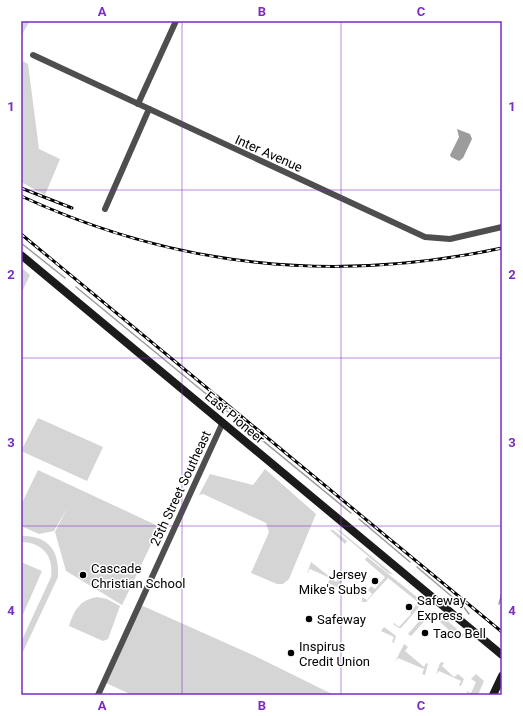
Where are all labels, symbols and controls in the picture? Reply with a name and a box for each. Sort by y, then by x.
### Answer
text: A [98,4,107,19]
text: B [258,4,266,19]
text: C [417,4,426,19]
text: 1 [7,99,15,114]
text: 1 [508,99,516,114]
street label: Inter Avenue [233,132,305,175]
text: 2 [7,267,15,282]
text: 2 [508,267,516,282]
street label: East Pioneer [202,388,268,447]
street label: 25th Street Southeast [147,428,214,548]
text: 3 [7,435,15,450]
text: 3 [508,435,516,450]
place label: Cascade Christian School [91,561,185,591]
place label: Jersey Mike's Subs [299,567,367,597]
marker: Cascade Christian School [78,570,88,580]
marker: Jersey Mike's Subs [370,576,380,586]
place label: Safeway Express [417,593,466,623]
marker: Safeway Express [404,602,414,612]
text: 4 [7,603,15,618]
text: 4 [508,603,516,618]
place label: Safeway [317,612,366,627]
marker: Safeway [304,614,314,624]
place label: Taco Bell [433,626,486,641]
marker: Taco Bell [420,628,430,638]
place label: Inspirus Credit Union [299,639,370,669]
marker: Inspirus Credit Union [286,648,296,658]
text: A [98,698,107,713]
text: B [258,698,266,713]
text: C [417,698,426,713]

